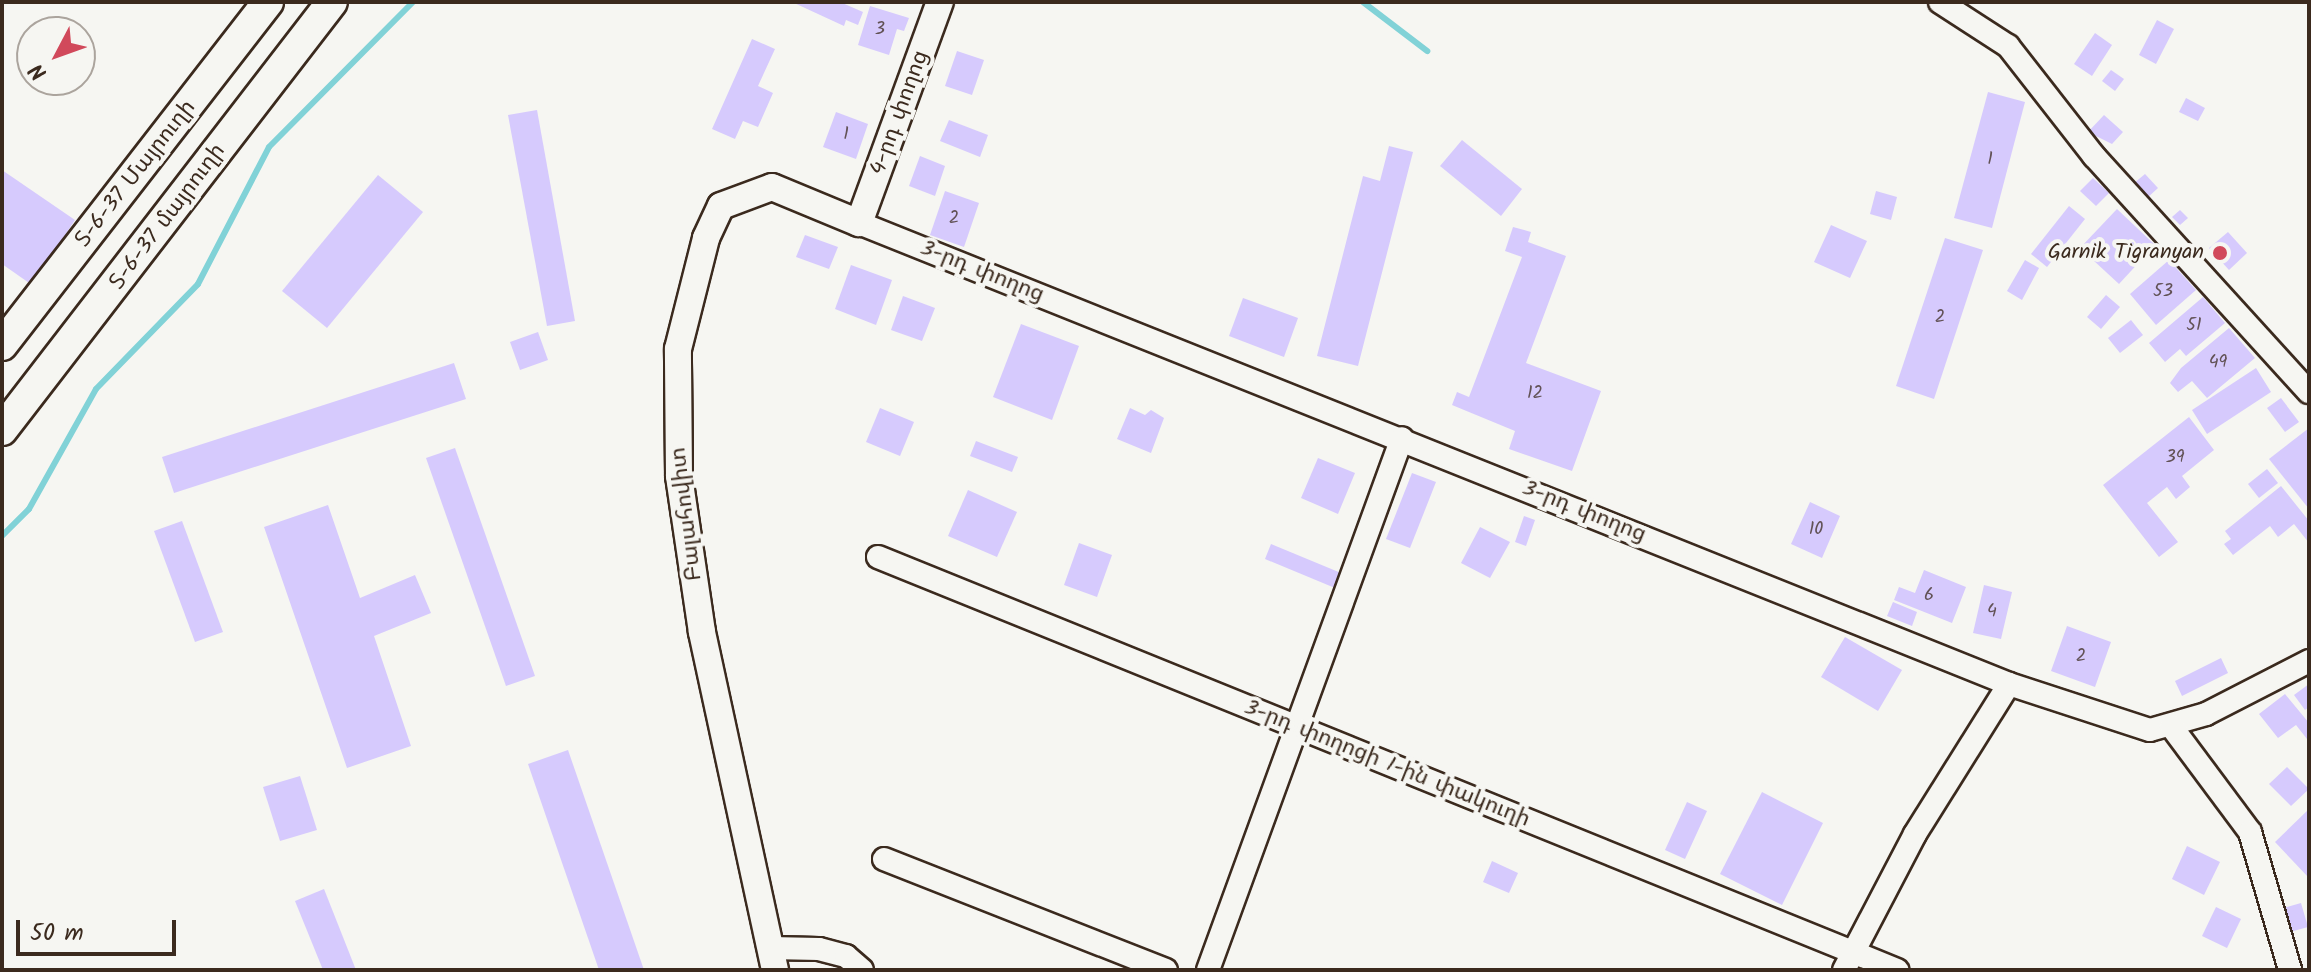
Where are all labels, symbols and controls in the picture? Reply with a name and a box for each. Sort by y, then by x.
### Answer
north arrow [16,16,96,96]
house number: 3 [875,19,885,41]
street label: 4-րդ փողոց [865,47,935,179]
text: N [21,54,57,87]
street label: Տ-6-37 Մայրուղի [70,95,202,253]
house number: 1 [843,124,849,146]
street label: Տ-6-37 մայրուղի [105,139,231,295]
house number: 1 [1987,149,1993,171]
house number: 2 [949,208,959,230]
street label: 3-րդ փողոց [916,235,1048,309]
place label: Garnik Tigranyan [2048,240,2204,266]
marker: Garnik Tigranyan [2211,244,2229,262]
house number: 53 [2153,281,2173,303]
house number: 2 [1935,307,1945,329]
house number: 51 [2186,315,2202,337]
house number: 49 [2209,352,2227,374]
house number: 12 [1527,383,1543,405]
street label: Բալահովիտ [666,446,708,582]
house number: 39 [2165,447,2185,469]
street label: 3-րդ փողոց [1518,475,1650,549]
house number: 10 [1809,519,1823,541]
house number: 6 [1924,585,1934,607]
house number: 4 [1987,601,1997,623]
house number: 2 [2076,646,2086,668]
street label: 3-րդ փողոցի 1-ին փակուղի [1240,694,1534,834]
scale bar [20,904,180,954]
text: 50 m [30,914,84,953]

